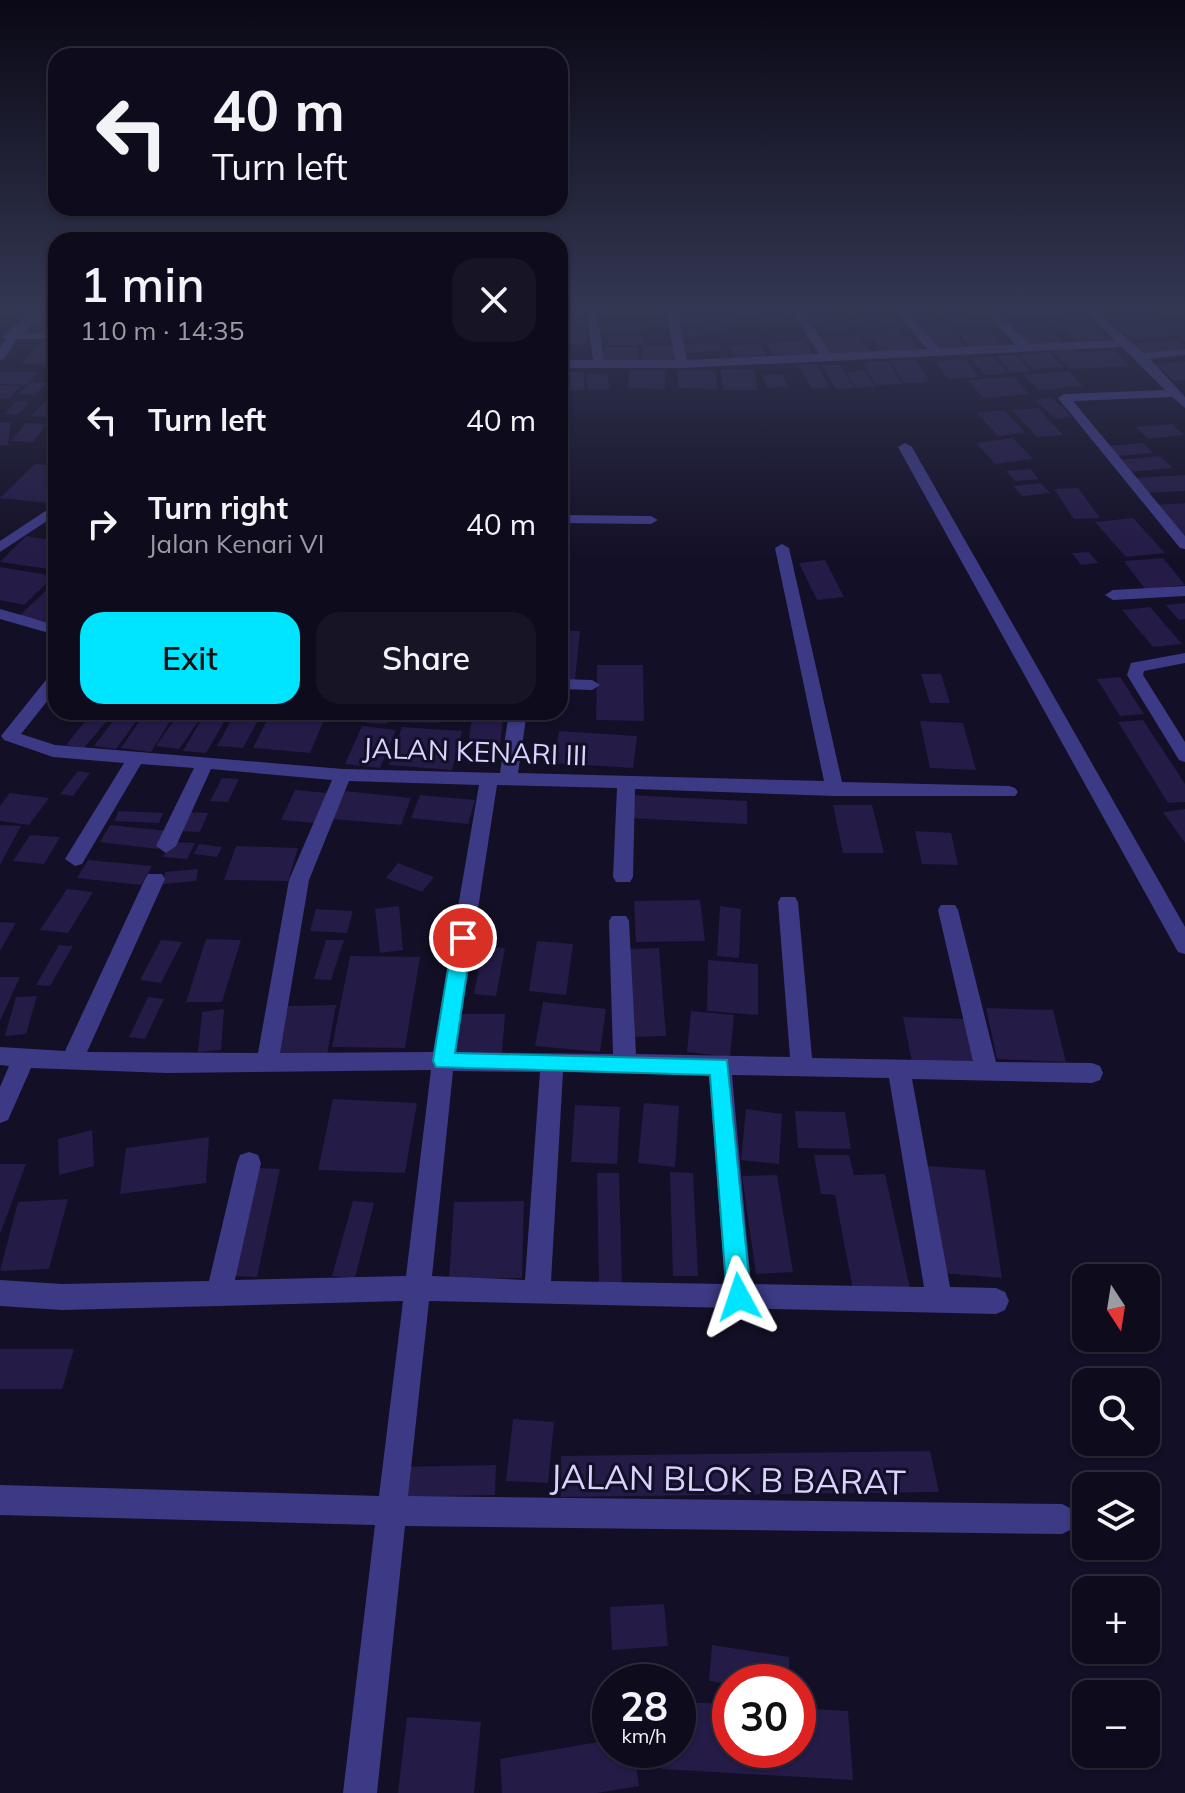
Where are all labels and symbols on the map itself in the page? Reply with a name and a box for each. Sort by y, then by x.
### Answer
street label: JALAN KENARI III [362,730,588,772]
pin [429,904,497,972]
position arrow [697,1255,781,1339]
north arrow [1072,1264,1160,1352]
street label: JALAN BLOK B BARAT [550,1454,907,1504]
speed limit sign: 30 [712,1664,816,1768]

